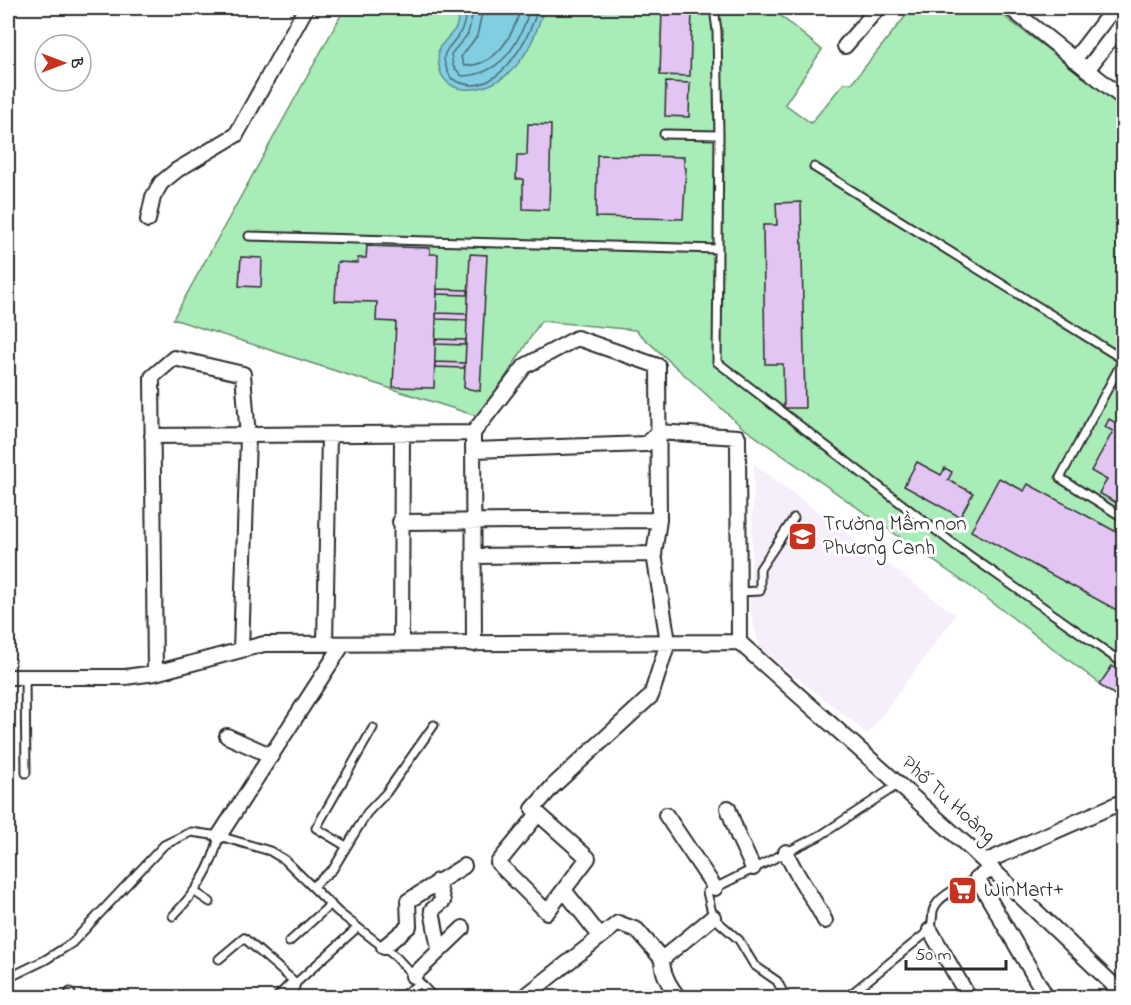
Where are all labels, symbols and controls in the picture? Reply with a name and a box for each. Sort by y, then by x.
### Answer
north arrow [33,33,93,93]
text: B [64,57,88,69]
place label: Trường Mầm non Phương Canh [823,510,967,566]
school or university icon: Trường Mầm non Phương Canh [786,521,818,553]
street label: Phố Tu Hoàng [893,749,1002,852]
supermarket icon: WinMart+ [947,875,979,907]
place label: WinMart+ [984,876,1064,906]
scale bar [906,933,1006,971]
text: 50 m [915,943,952,969]

